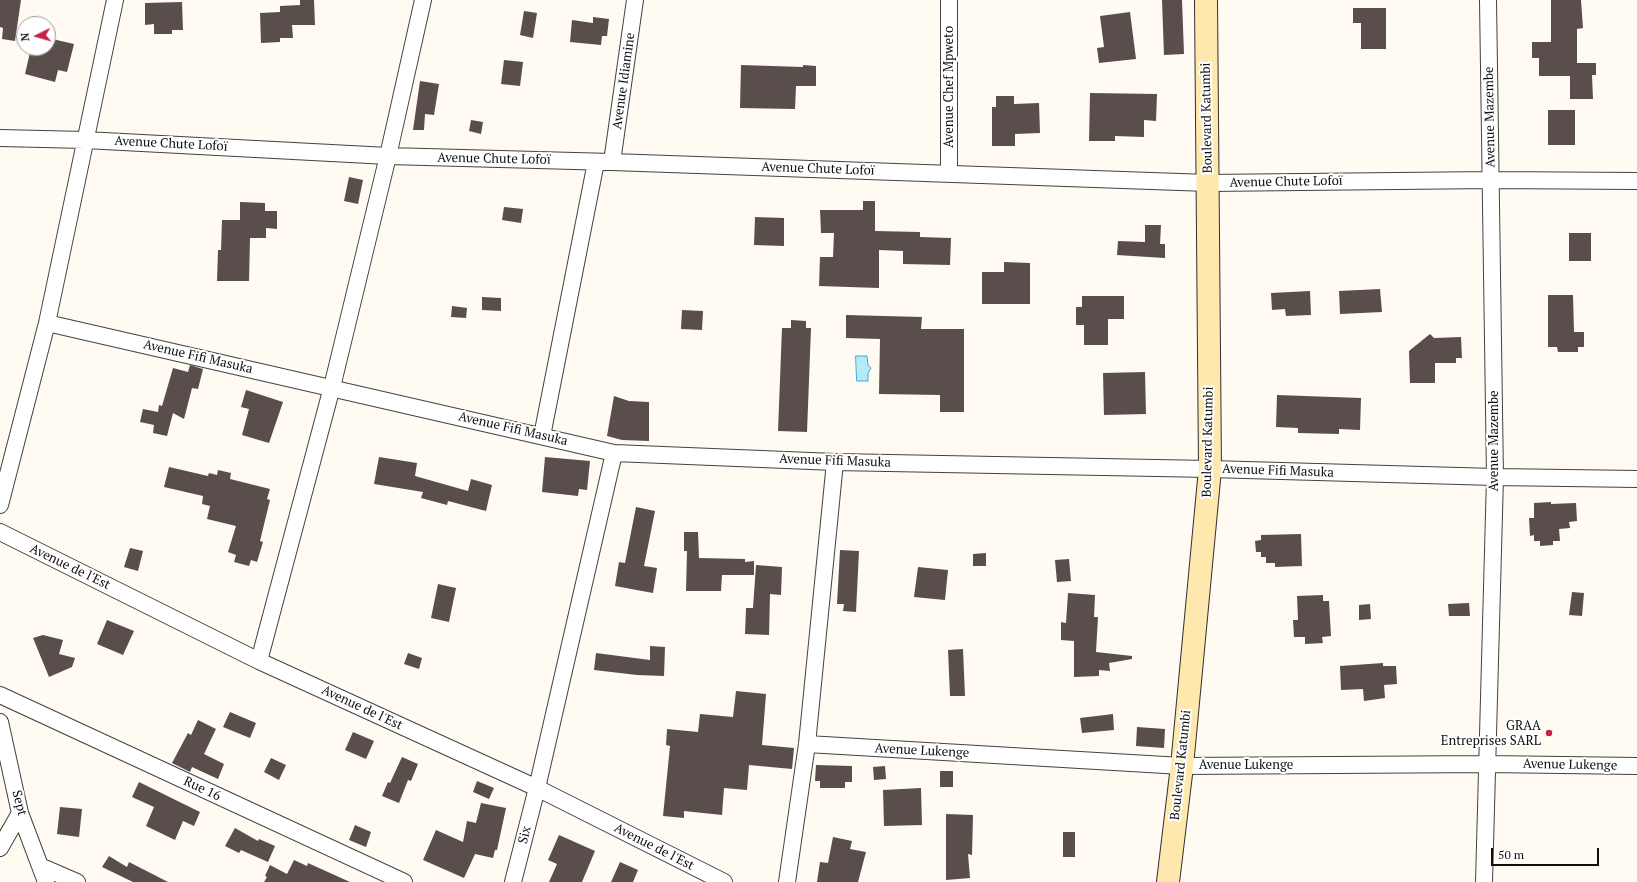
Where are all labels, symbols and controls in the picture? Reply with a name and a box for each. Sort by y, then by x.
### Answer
north arrow [16,16,56,56]
street label: Avenue Chef Mpweto [941,26,957,148]
text: N [18,32,32,42]
street label: Avenue Idiamine [609,32,639,130]
street label: Boulevard Katumbi [1198,62,1216,174]
street label: Avenue Mazembe [1481,66,1499,168]
street label: Avenue Chute Lofoï [114,133,228,155]
street label: Avenue Chute Lofoï [437,150,551,168]
street label: Avenue Chute Lofoï [761,159,875,179]
street label: Avenue Chute Lofoï [1229,173,1343,191]
street label: Avenue Fifi Masuka [142,337,254,377]
street label: Boulevard Katumbi [1199,386,1217,498]
street label: Avenue Mazembe [1486,390,1502,492]
street label: Avenue Fifi Masuka [457,409,569,449]
street label: Avenue Fifi Masuka [779,451,891,471]
street label: Avenue Fifi Masuka [1222,461,1334,481]
street label: Avenue de l'Est [27,541,113,593]
street label: Avenue de l'Est [319,682,405,734]
street label: Boulevard Katumbi [1167,709,1195,821]
place label: GRAA Entreprises SARL [1441,718,1541,749]
marker: GRAA Entreprises SARL [1544,728,1554,738]
street label: Avenue Lukenge [874,741,970,761]
street label: Avenue Lukenge [1523,756,1617,774]
street label: Avenue Lukenge [1199,757,1293,773]
street label: Rue 16 [181,774,223,804]
street label: Sept [8,789,30,817]
street label: Avenue de l'Est [611,820,697,874]
street label: Six [515,825,535,845]
scale bar [1493,840,1601,866]
text: 50 m [1498,847,1524,862]

